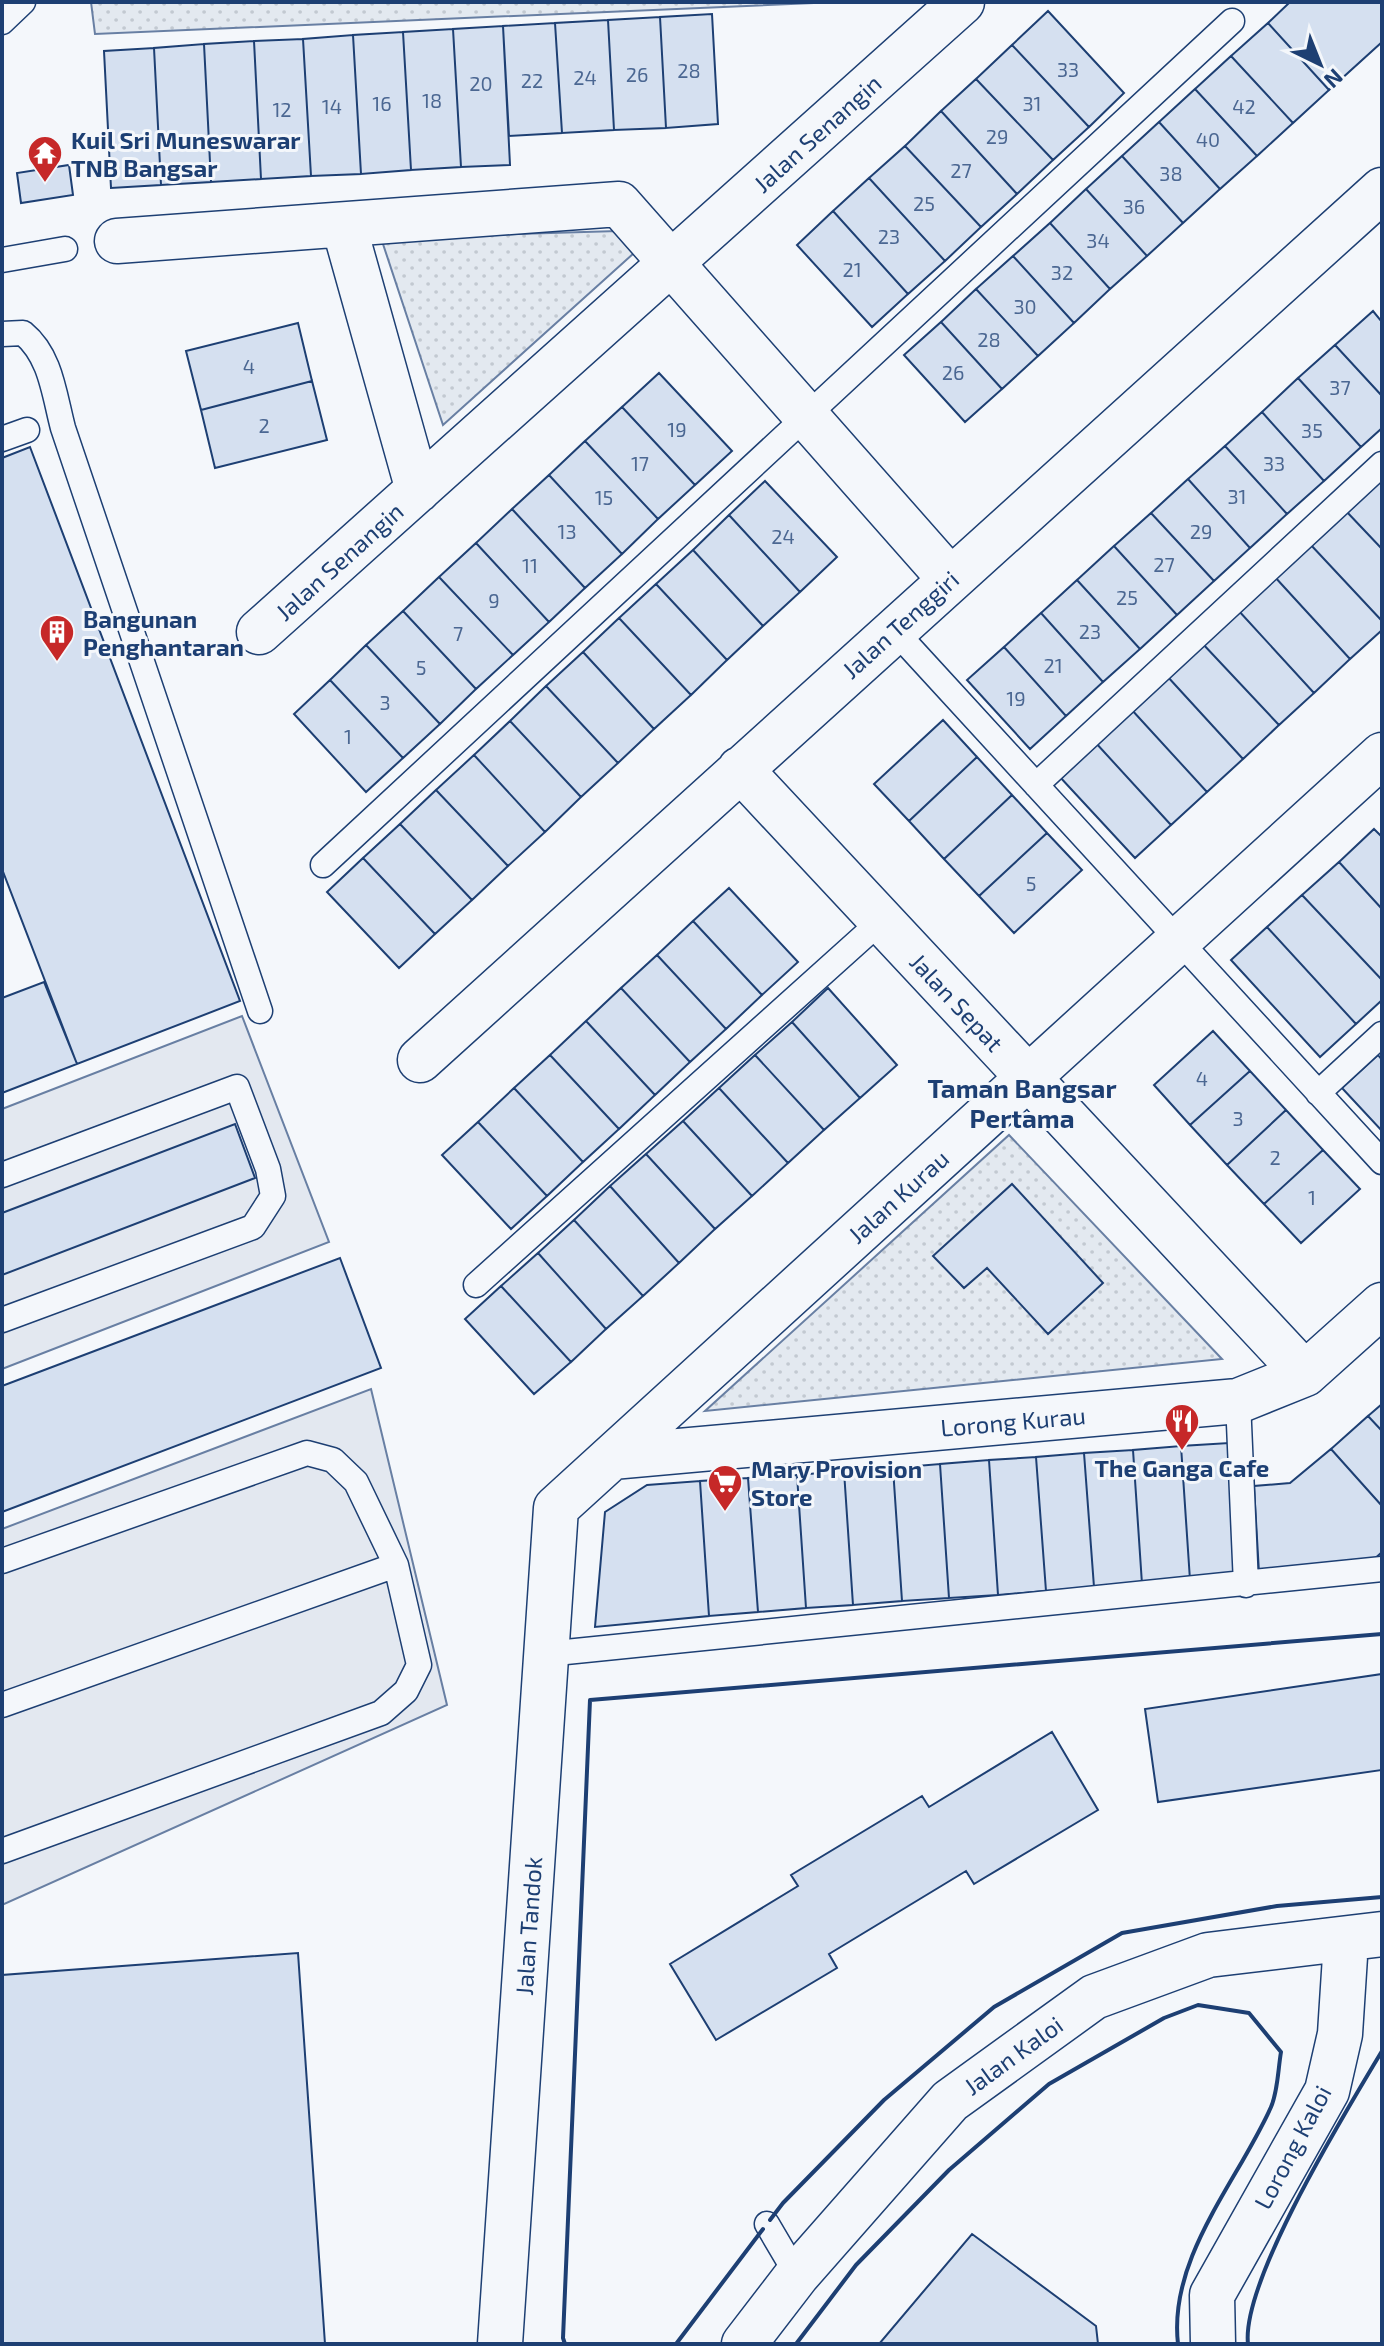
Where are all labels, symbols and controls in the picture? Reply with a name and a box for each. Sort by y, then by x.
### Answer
north arrow [1280,24,1360,104]
house number: 33 [1057,57,1079,81]
house number: 28 [677,58,701,82]
house number: 26 [626,62,648,86]
text: N [1320,64,1349,94]
house number: 24 [573,65,597,89]
house number: 22 [521,68,543,92]
street label: Jalan Senangin [747,68,887,198]
house number: 20 [469,71,493,95]
house number: 18 [422,88,442,112]
house number: 16 [372,91,392,115]
house number: 31 [1022,91,1042,115]
house number: 14 [322,94,342,118]
house number: 42 [1232,94,1256,118]
house number: 12 [272,97,292,121]
house number: 29 [986,124,1008,148]
place label: Kuil Sri Muneswarar TNB Bangsar [71,125,301,182]
house number: 40 [1196,127,1220,151]
temple icon: Kuil Sri Muneswarar TNB Bangsar [26,134,64,184]
house number: 27 [950,158,972,182]
house number: 38 [1159,161,1183,185]
house number: 25 [913,191,935,215]
house number: 36 [1123,194,1145,218]
house number: 23 [878,224,900,248]
house number: 34 [1086,228,1110,252]
house number: 21 [842,257,862,281]
house number: 32 [1051,260,1073,284]
house number: 30 [1013,294,1037,318]
house number: 28 [977,327,1001,351]
house number: 4 [243,354,255,378]
house number: 26 [942,360,964,384]
house number: 37 [1329,375,1351,399]
house number: 2 [258,413,270,437]
house number: 19 [667,417,687,441]
house number: 35 [1301,418,1323,442]
house number: 17 [631,451,649,475]
house number: 33 [1263,451,1285,475]
house number: 31 [1227,484,1247,508]
house number: 15 [595,485,613,509]
street label: Jalan Senangin [269,496,409,626]
house number: 13 [557,519,577,543]
house number: 29 [1190,519,1212,543]
house number: 24 [771,524,795,548]
house number: 27 [1153,552,1175,576]
house number: 11 [522,553,538,577]
street label: Jalan Tenggiri [836,564,964,684]
house number: 25 [1116,585,1138,609]
house number: 9 [488,588,500,612]
place label: Bangunan Penghantaran [83,604,244,661]
building icon: Bangunan Penghantaran [38,613,76,663]
house number: 23 [1079,619,1101,643]
house number: 7 [453,621,463,645]
house number: 21 [1043,653,1063,677]
house number: 5 [416,655,426,679]
house number: 19 [1006,686,1026,710]
house number: 3 [379,690,391,714]
house number: 1 [344,724,352,748]
house number: 5 [1026,871,1036,895]
street label: Jalan Sepat [904,947,1010,1057]
house number: 4 [1196,1066,1208,1090]
district label: Taman Bangsar Pertama [927,1072,1117,1133]
house number: 3 [1232,1106,1244,1130]
street label: Jalan Kurau [842,1143,954,1249]
house number: 2 [1269,1145,1281,1169]
house number: 1 [1308,1185,1316,1209]
street label: Lorong Kurau [939,1400,1087,1442]
restaurant icon: The Ganga Cafe [1163,1402,1201,1452]
place label: The Ganga Cafe [1095,1453,1269,1482]
place label: Mary Provision Store [751,1454,922,1511]
supermarket icon: Mary Provision Store [706,1463,744,1513]
street label: Jalan Tandok [509,1856,547,1996]
street label: Jalan Kaloi [958,2009,1068,2101]
street label: Lorong Kaloi [1247,2080,1337,2214]

